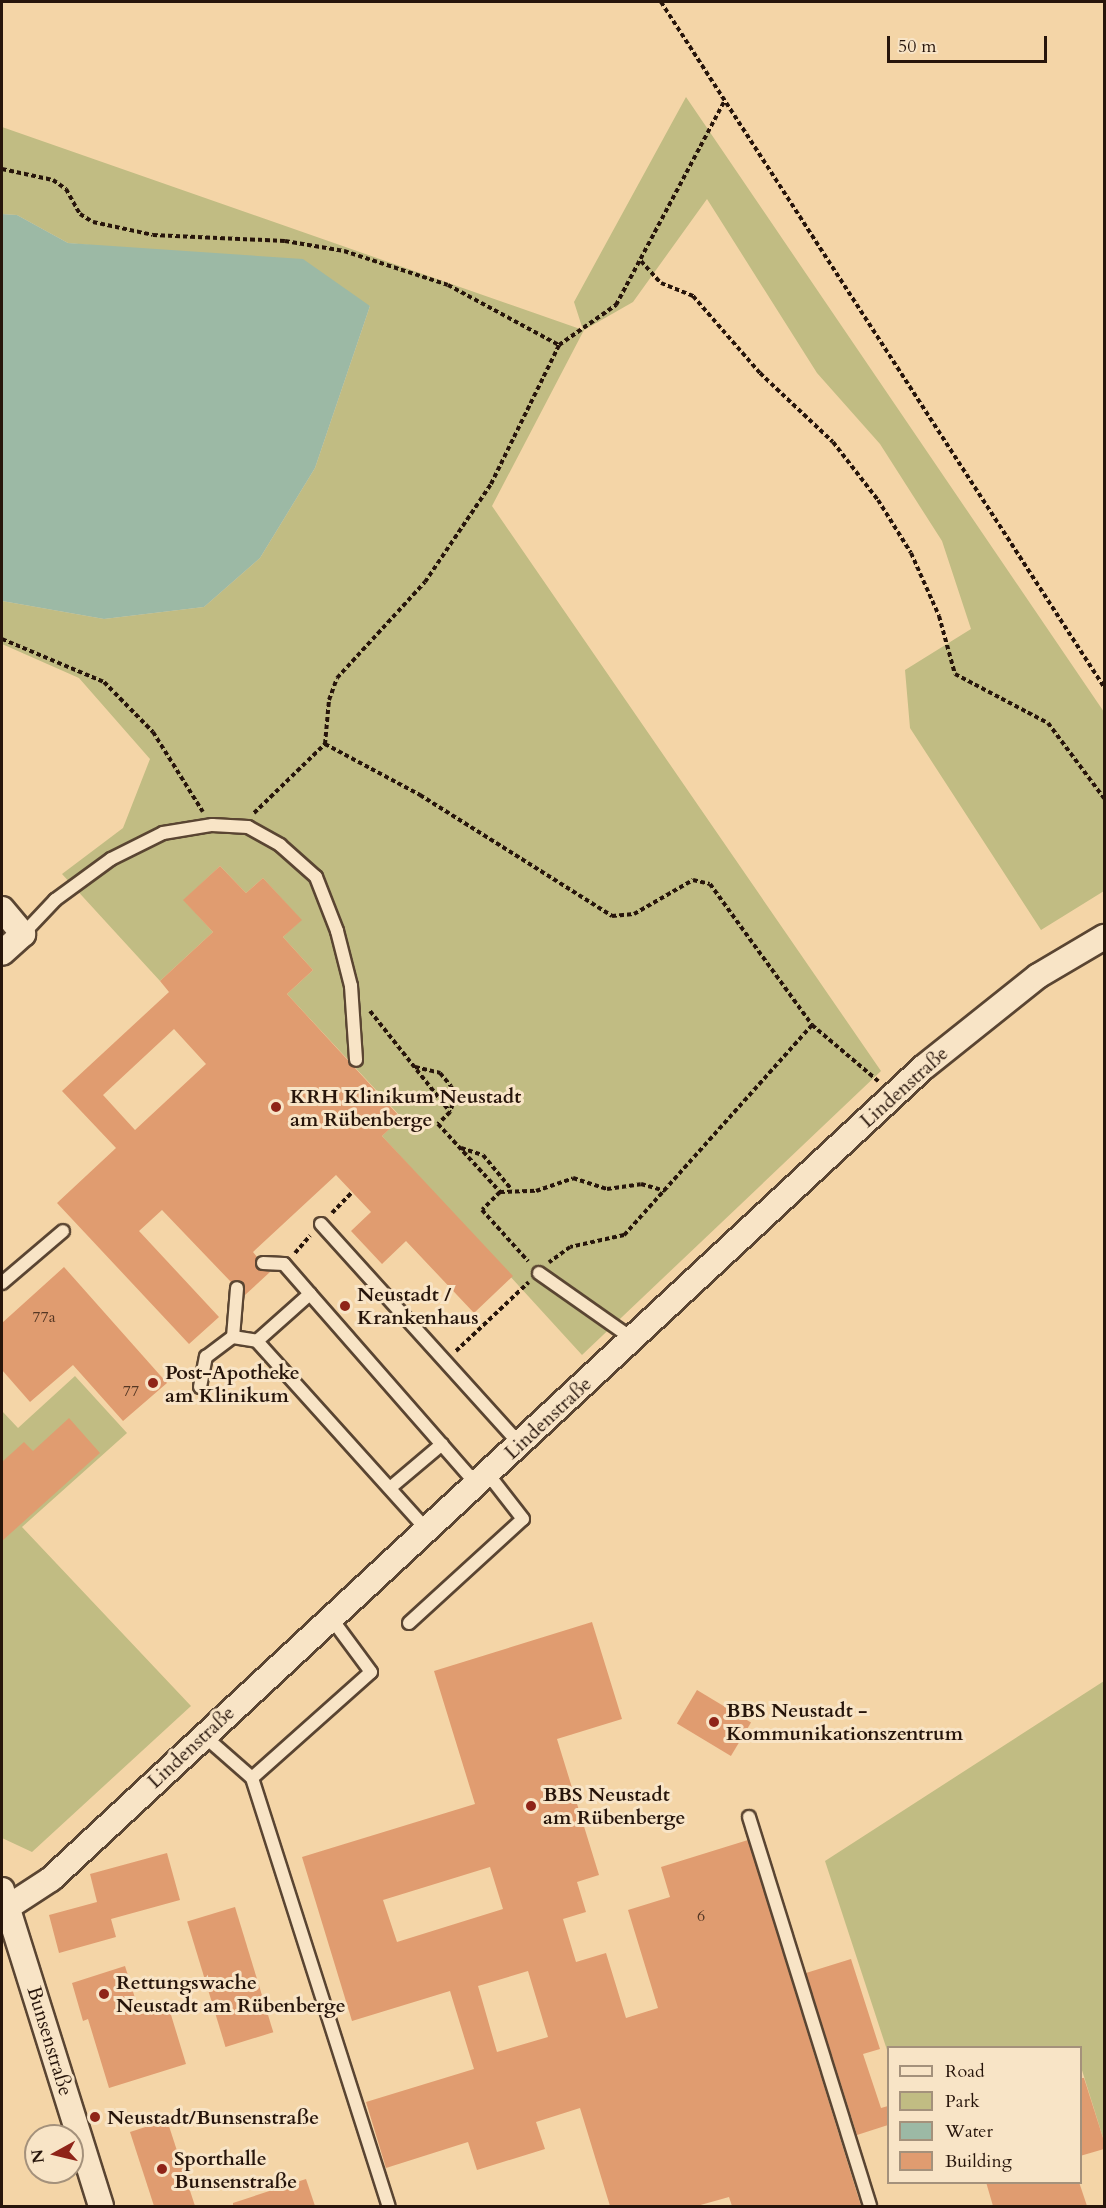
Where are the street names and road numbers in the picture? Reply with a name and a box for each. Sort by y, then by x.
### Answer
street label: Lindenstraße [855,1041,953,1133]
street label: Lindenstraße [500,1372,596,1464]
street label: Lindenstraße [143,1701,239,1793]
street label: Bunsenstraße [22,1983,78,2099]

